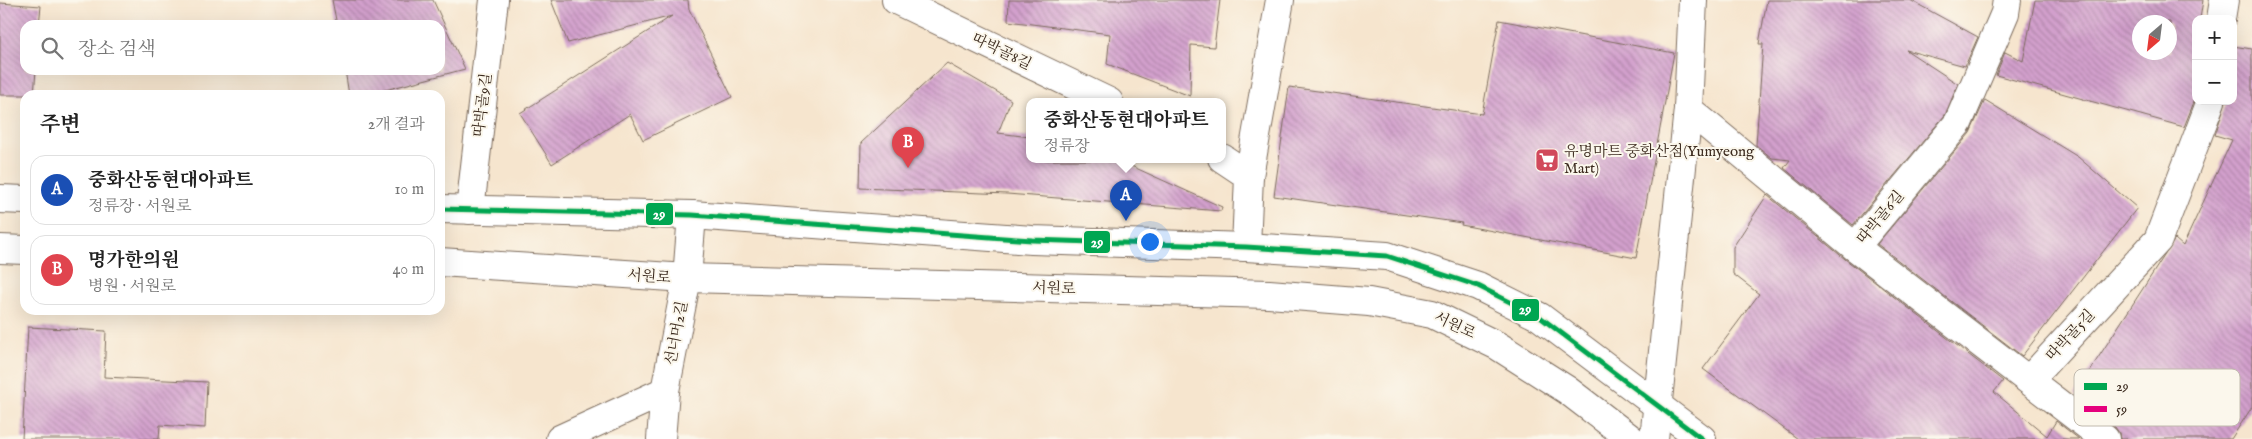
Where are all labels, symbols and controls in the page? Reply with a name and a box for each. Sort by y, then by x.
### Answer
north arrow [2132,15,2177,60]
map controls [2192,15,2237,105]
button: + [2192,15,2237,60]
search box [20,20,445,75]
street label: 따박골8길 [969,29,1035,74]
icon: search [38,34,66,62]
text: 장소 검색 [78,38,156,62]
button: − [2192,60,2237,105]
street label: 따박골9길 [469,72,496,138]
popup [1026,98,1226,163]
text: 중화산동현대아파트 [1043,109,1209,133]
text: 주변 [40,112,81,139]
text: 2개 결과 [368,115,425,135]
pin: B [892,127,924,168]
text: 정류장 [1043,137,1090,157]
place label: 유명마트 중화산점(Yumyeong Mart) [1564,142,1755,178]
supermarket icon: 유명마트 중화산점(Yumyeong Mart) [1534,147,1560,173]
text: 중화산동현대아파트 [88,169,253,193]
text: A [52,180,62,200]
text: 10 m [394,180,424,200]
pin: A [1110,180,1142,221]
street label: 따박골6길 [1852,187,1908,248]
text: 정류장 · 서원로 [88,197,191,217]
line badge: 29 [645,202,674,226]
text: 29 [653,206,665,224]
your location [1137,229,1163,255]
line badge: 29 [1083,230,1111,254]
text: 29 [1091,234,1103,252]
text: 명가한의원 [88,249,180,273]
text: B [52,260,62,280]
text: 40 m [392,260,424,280]
street label: 서원로 [627,266,672,288]
text: 병원 · 서원로 [88,277,176,297]
street label: 서원로 [1032,278,1077,299]
line badge: 29 [1511,298,1540,322]
street label: 선너머2길 [661,299,692,367]
text: 29 [1519,301,1531,319]
street label: 따박골5길 [2042,306,2099,365]
street label: 서원로 [1431,308,1479,343]
legend [2074,369,2240,426]
text: 29 [2116,378,2129,396]
text: 59 [2116,401,2127,419]

